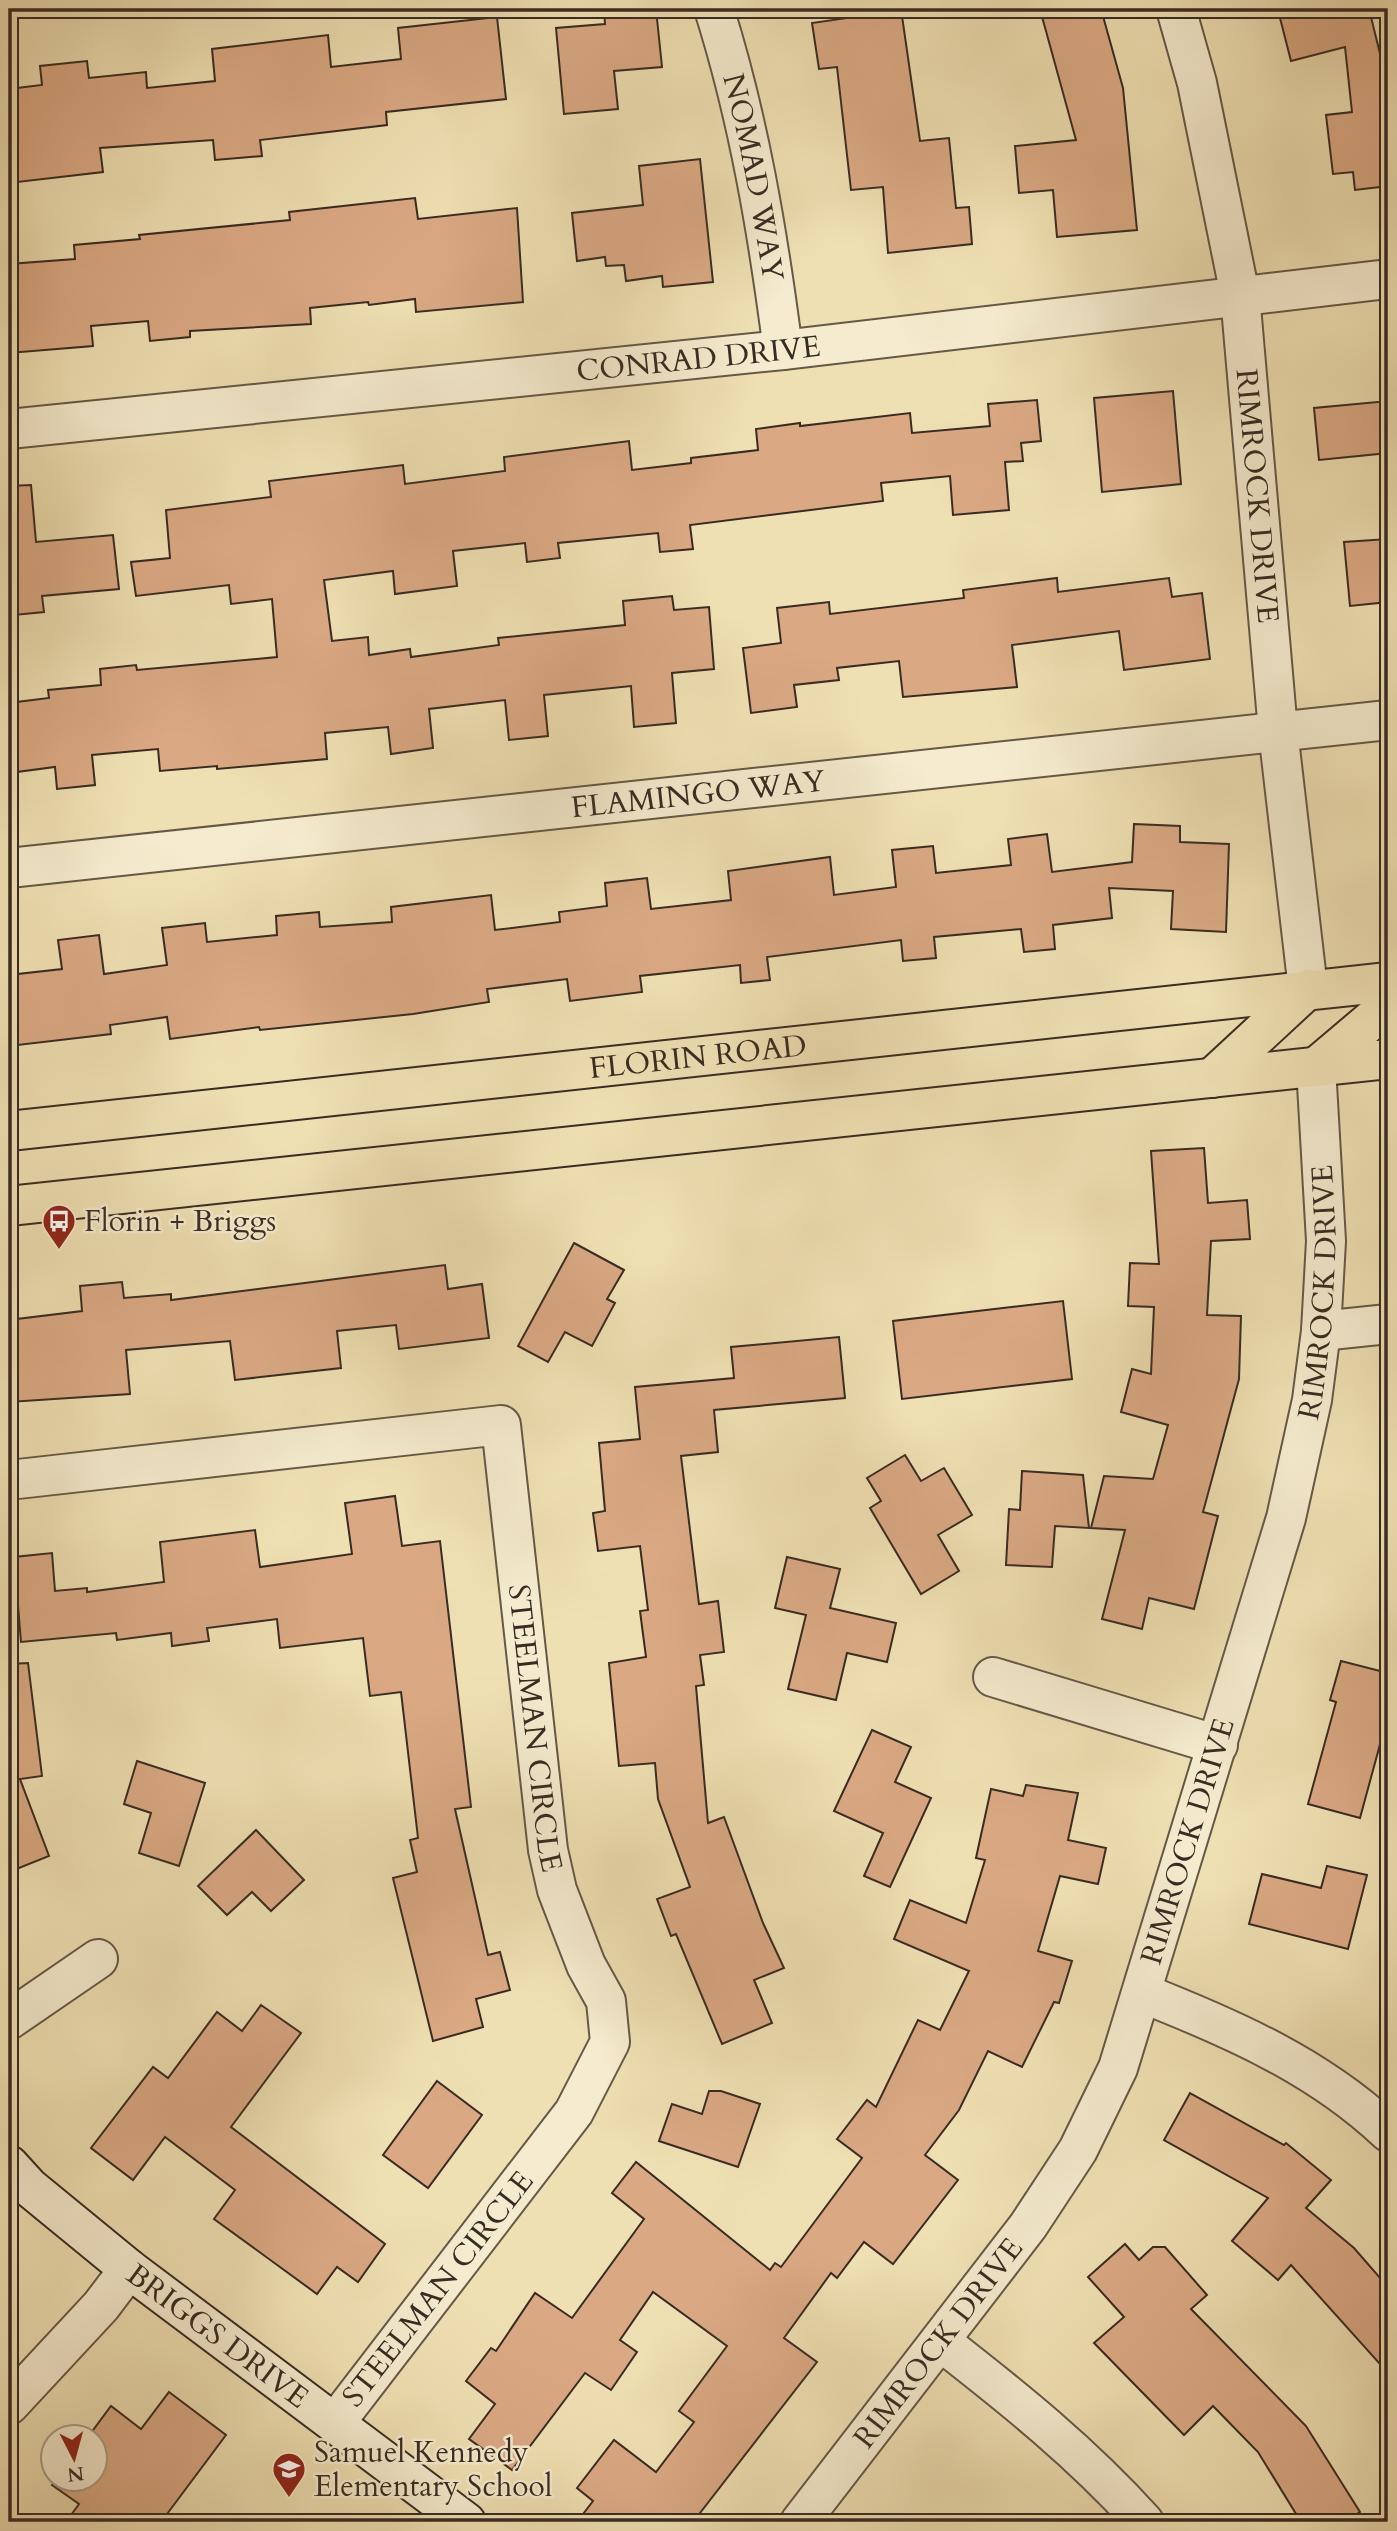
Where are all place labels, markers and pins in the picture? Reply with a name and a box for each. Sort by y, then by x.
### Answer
place label: Florin + Briggs [84,1201,276,1242]
bus stop icon: Florin + Briggs [40,1202,78,1251]
place label: Samuel Kennedy Elementary School [314,2432,553,2507]
school or university icon: Samuel Kennedy Elementary School [270,2450,308,2499]

